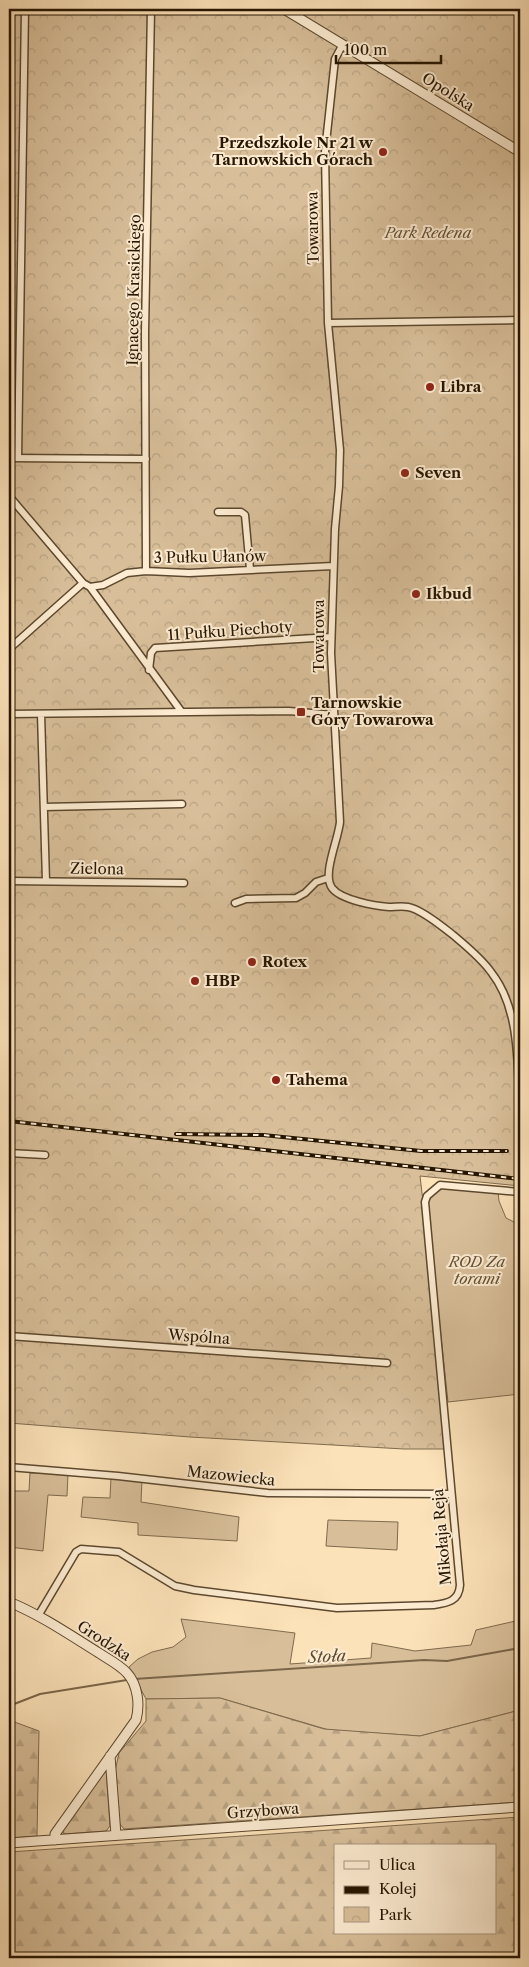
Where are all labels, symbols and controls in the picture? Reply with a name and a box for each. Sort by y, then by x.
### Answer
scale bar [336,32,442,64]
text: 100 m [344,40,387,59]
street label: Opolska [419,68,478,115]
place label: Przedszkole Nr 21 w Tarnowskich Górach [212,133,374,169]
marker: Przedszkole Nr 21 w Tarnowskich Górach [377,146,389,158]
street label: Towarowa [302,191,323,265]
street label: Ignacego Krasickiego [123,214,144,366]
park label: Park Redena [384,223,471,242]
place label: Libra [440,377,482,396]
marker: Libra [424,381,436,393]
place label: Seven [415,463,462,482]
marker: Seven [399,467,411,479]
street label: 3 Pułku Ułanów [154,546,267,567]
place label: Ikbud [426,584,472,603]
marker: Ikbud [410,588,422,600]
street label: Towarowa [309,599,328,673]
street label: 11 Pułku Piechoty [167,617,294,644]
place label: Tarnowskie Góry Towarowa [311,693,434,729]
marker: Tarnowskie Góry Towarowa [295,706,307,718]
street label: Zielona [70,859,124,878]
place label: Rotex [262,952,307,971]
marker: Rotex [246,956,258,968]
place label: HBP [205,971,240,990]
marker: HBP [189,975,201,987]
place label: Tahema [286,1070,348,1089]
marker: Tahema [270,1074,282,1086]
park label: ROD Za torami [448,1252,505,1288]
street label: Wspólna [166,1325,231,1348]
street label: Mazowiecka [186,1461,276,1490]
street label: Mikołaja Reja [428,1488,455,1586]
street label: Grodzka [74,1616,135,1665]
water label: Stoła [306,1645,347,1667]
street label: Grzybowa [226,1799,300,1822]
legend [334,1844,496,1934]
text: Ulica [379,1855,415,1874]
text: Kolej [379,1879,416,1898]
text: Park [379,1905,413,1924]

